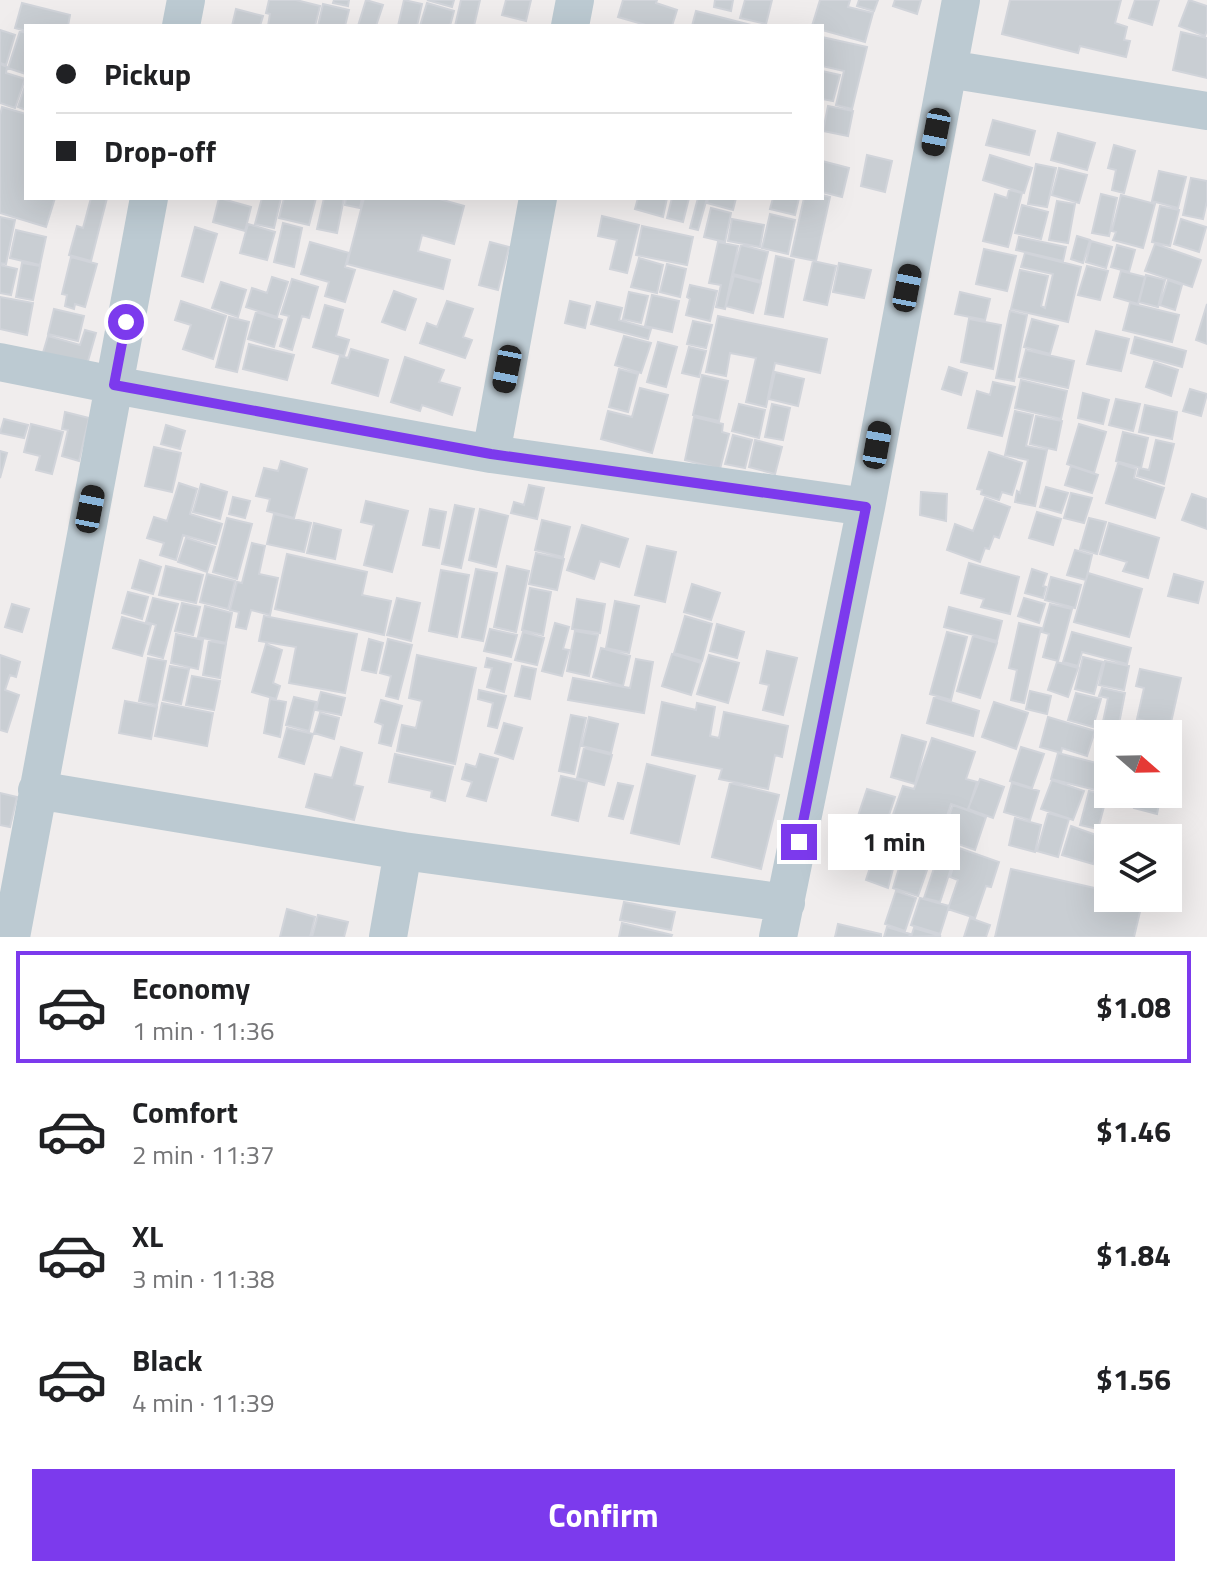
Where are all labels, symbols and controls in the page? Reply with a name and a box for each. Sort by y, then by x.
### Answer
text: Pickup [104,51,191,97]
car [920,106,952,158]
text: Drop-off [104,128,216,174]
car [891,262,923,314]
route start [108,304,144,340]
car [491,343,523,395]
car [861,419,893,471]
car [74,483,106,535]
north arrow [1094,720,1182,808]
map controls [1094,720,1182,912]
callout: 1 min [827,814,959,870]
text: 1 min [862,822,926,861]
route end [781,824,817,860]
button: layers [1094,824,1182,912]
text: Economy [132,965,250,1011]
icon: car [36,971,108,1043]
text: $1.08 [1096,984,1171,1030]
text: 1 min · 11:36 [132,1011,275,1050]
text: Comfort [132,1089,238,1135]
icon: car [36,1095,108,1167]
text: $1.46 [1096,1108,1171,1154]
text: 2 min · 11:37 [132,1135,275,1174]
text: XL [132,1213,163,1259]
icon: car [36,1219,108,1291]
text: $1.84 [1096,1232,1171,1278]
text: 3 min · 11:38 [132,1259,275,1298]
text: Black [132,1337,203,1383]
icon: car [36,1343,108,1415]
text: $1.56 [1096,1356,1171,1402]
text: 4 min · 11:39 [132,1383,275,1422]
button: Confirm [32,1469,1175,1561]

